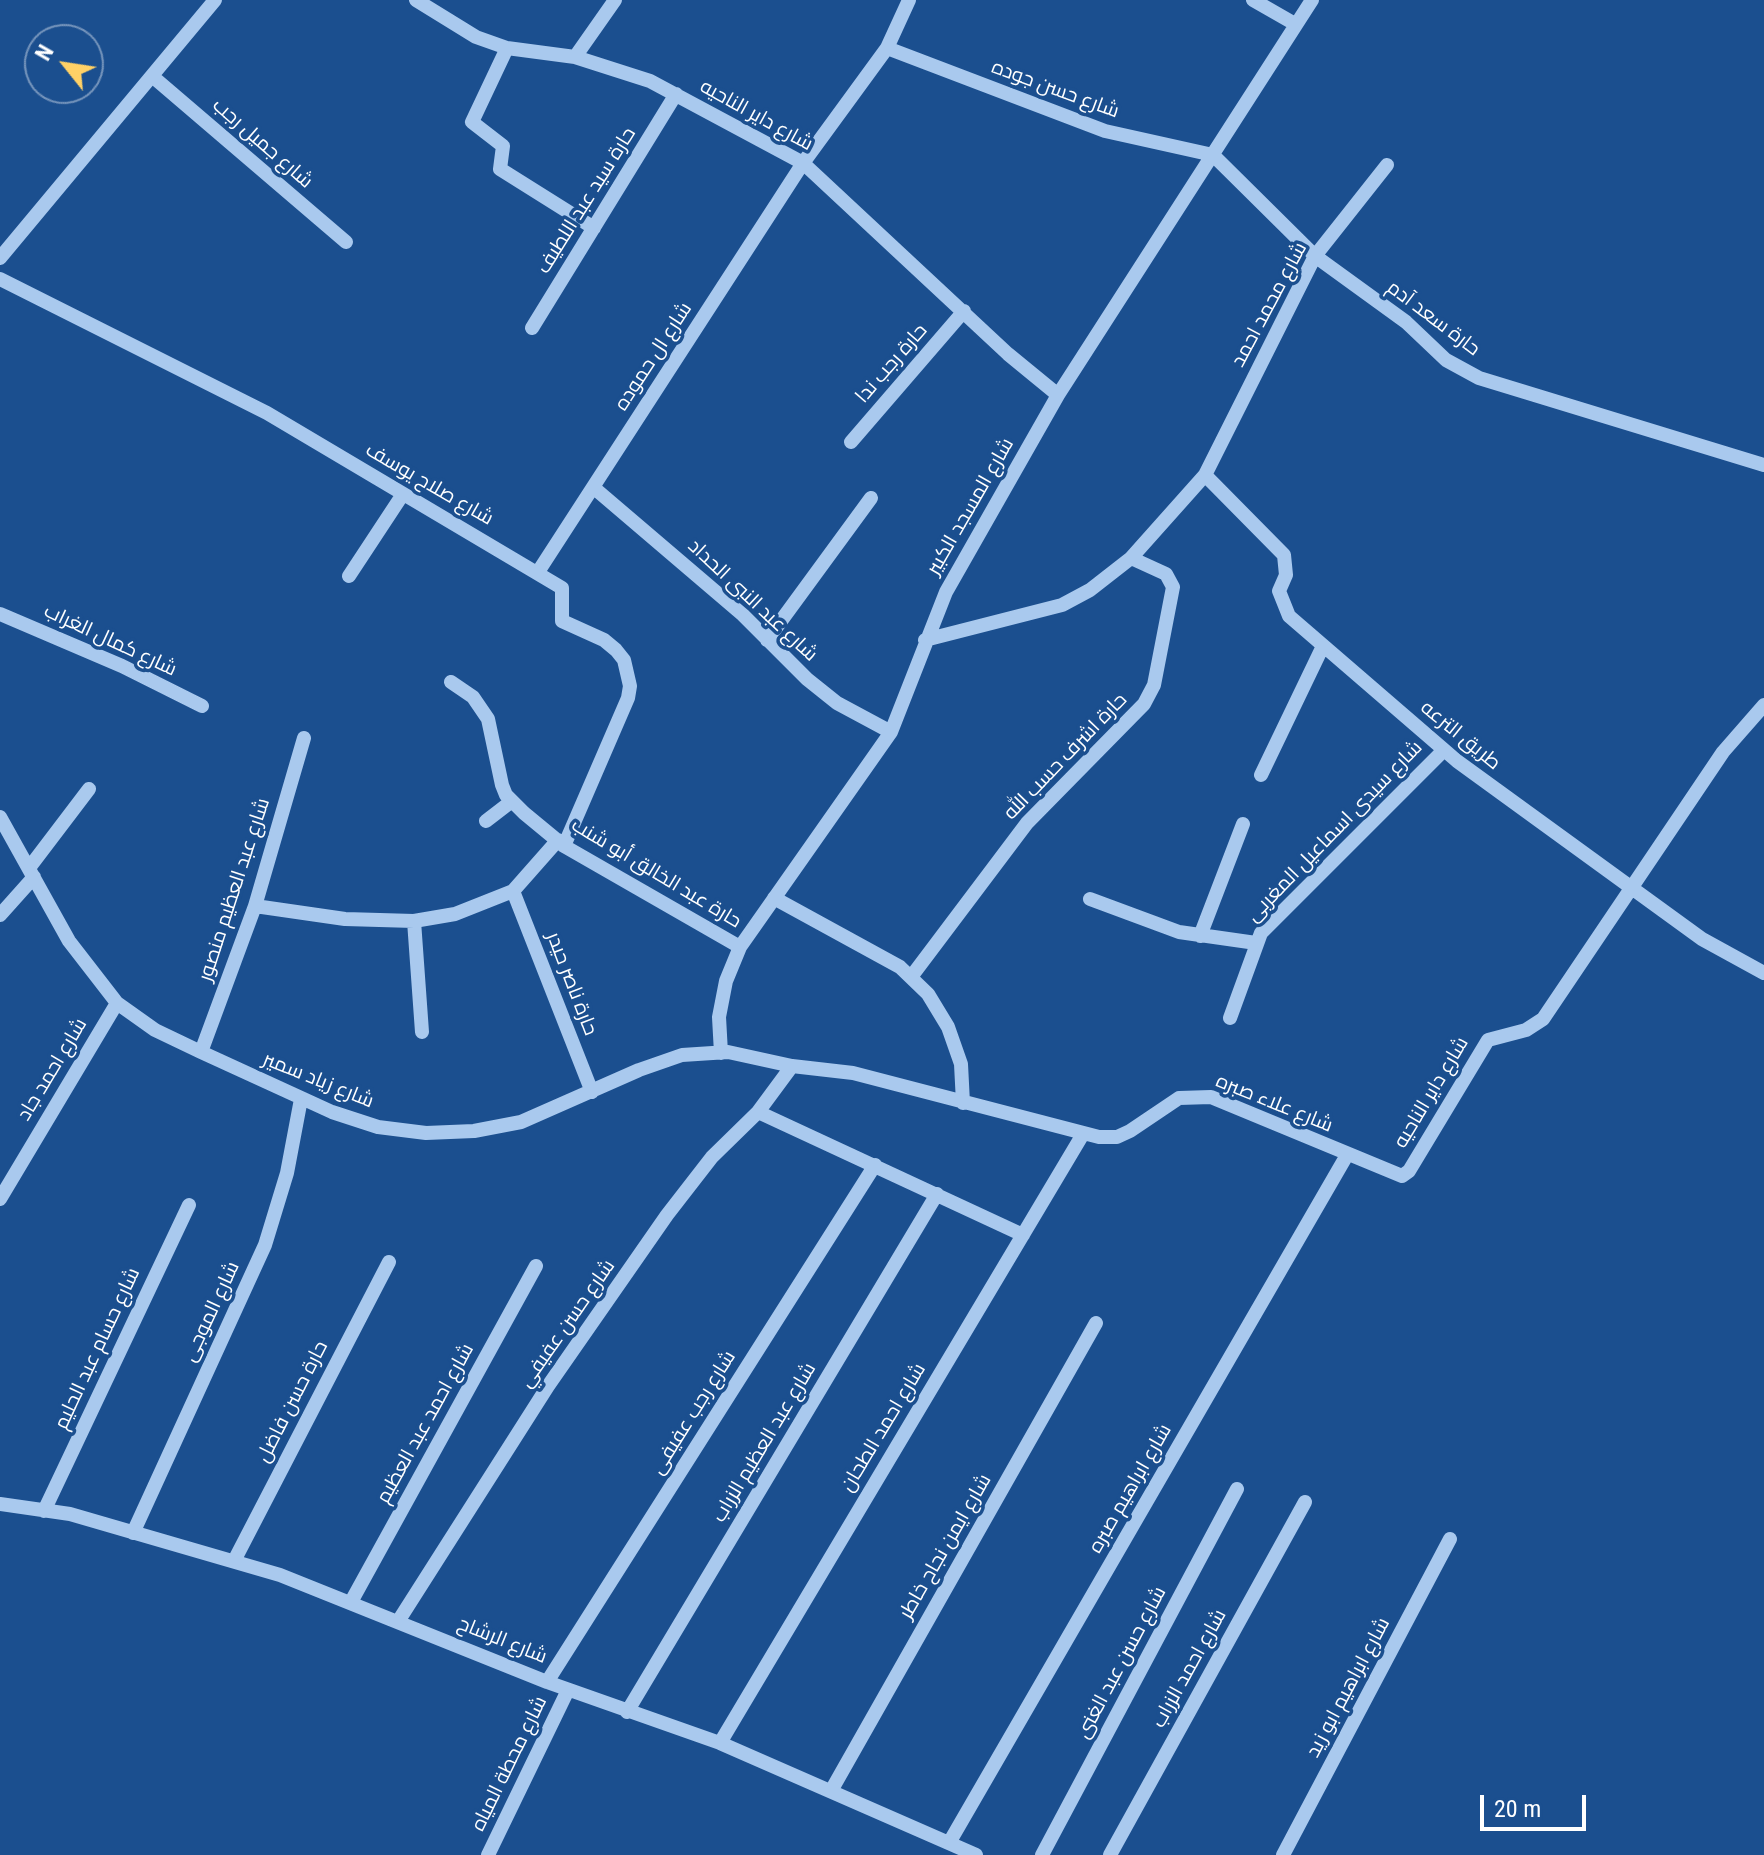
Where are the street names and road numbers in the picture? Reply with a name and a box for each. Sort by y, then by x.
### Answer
street label: شارع حسن جوده [988,56,1122,124]
street label: شارع داير الناحيه [695,75,817,157]
street label: شارع جميل رجب [207,94,317,194]
street label: حارة سيد عبد اللطيف [532,123,642,279]
street label: شارع محمد احمد [1227,239,1313,371]
street label: حارة سعد آدم [1382,276,1484,362]
street label: شارع ال حموده [610,298,698,416]
street label: حارة رجب ندا [851,319,933,409]
street label: شارع المسجد الكبير [922,434,1020,580]
street label: شارع صلاح يوسف [361,439,497,531]
street label: شارع عبد النبى الحداد [682,535,822,667]
street label: شارع كمال الغراب [40,600,180,682]
street label: حارة اشرف حسب الله [999,689,1133,825]
street label: طريق الترعه [1415,696,1505,776]
street label: شارع سيدى اسماعيل المغربى [1242,736,1428,928]
street label: شارع عبد العظيم منصور [194,795,276,985]
street label: حارة عبد الخالق أبو شنب [567,814,745,934]
street label: حارة ناصر حيدر [540,929,602,1039]
street label: شارع احمد جاد [13,1014,93,1126]
street label: شارع داير الناحيه [1389,1033,1475,1153]
street label: شارع زياد سمير [259,1048,377,1114]
street label: شارع علاء صبره [1212,1070,1336,1138]
street label: شارع حسن عفيفي [515,1255,621,1393]
street label: شارع الموجى [178,1258,246,1366]
street label: شارع حسام عبد الحليم [50,1264,146,1434]
street label: حارة حسن فاضل [252,1337,334,1467]
street label: شارع احمد عبد العظيم [372,1340,480,1508]
street label: شارع رجب عفيفى [646,1347,742,1479]
street label: شارع عبد العظيم الزراب [708,1359,822,1527]
street label: شارع احمد الطحان [836,1359,932,1497]
street label: شارع ابراهيم صبره [1084,1420,1178,1558]
street label: شارع ايمن نجاح خاطر [895,1470,997,1624]
street label: شارع حسن عبد الغنى [1072,1583,1172,1743]
street label: شارع احمد الزراب [1148,1605,1232,1733]
street label: شارع الرشاح [454,1612,550,1670]
street label: شارع ابراهيم ابو زيد [1302,1614,1396,1762]
street label: شارع محطة المياه [467,1693,553,1835]

